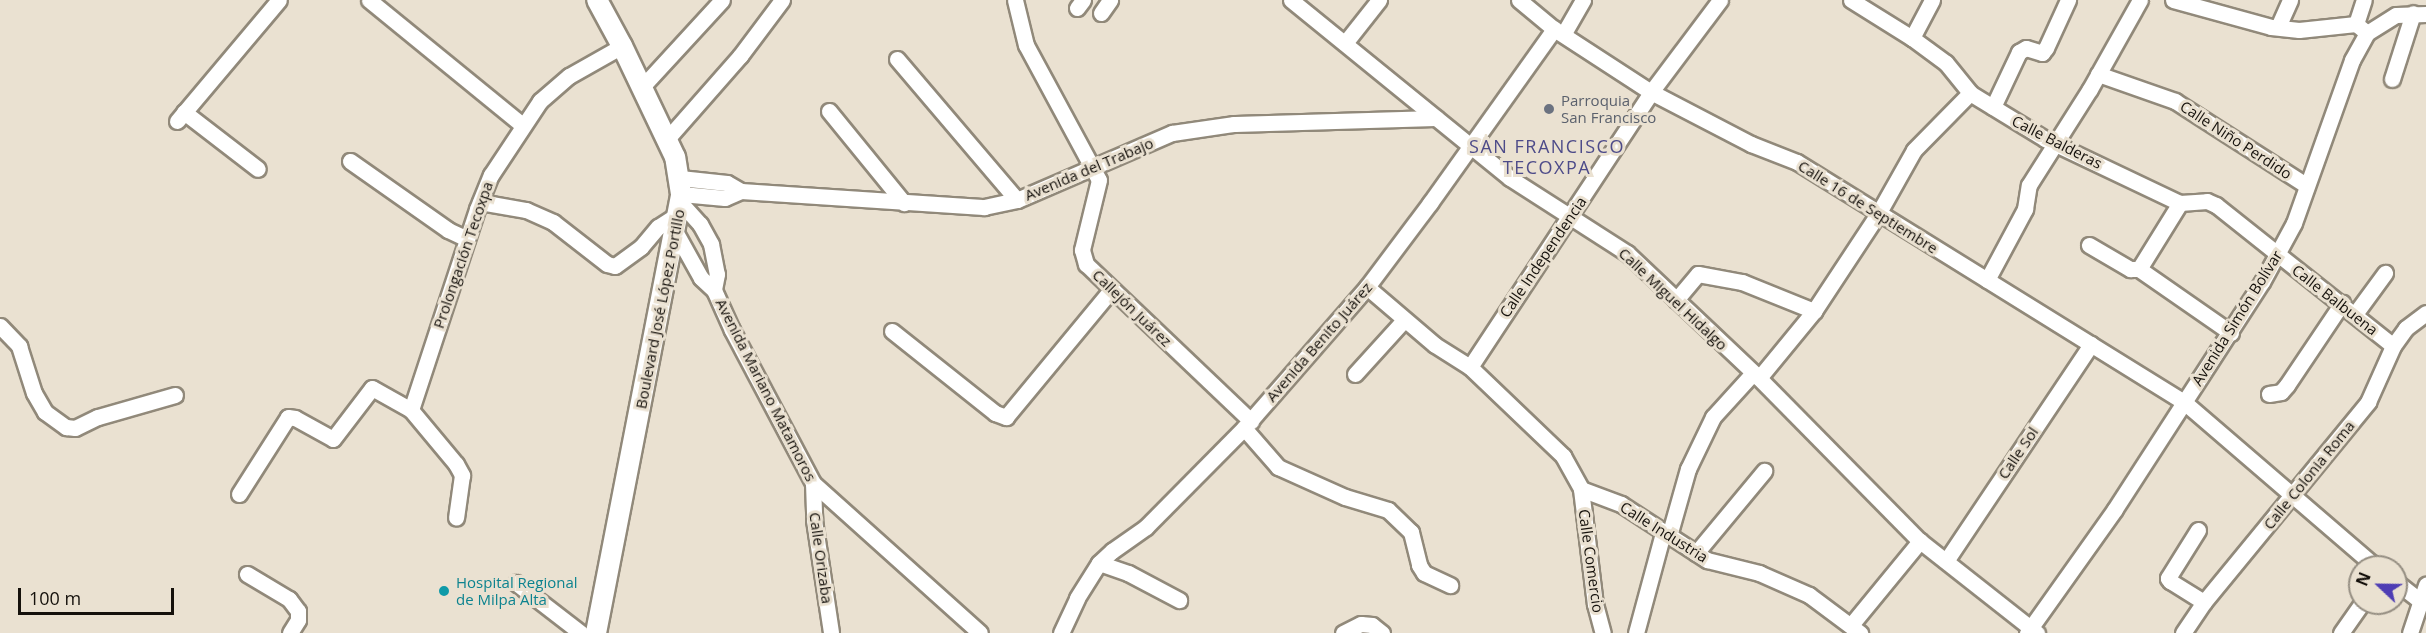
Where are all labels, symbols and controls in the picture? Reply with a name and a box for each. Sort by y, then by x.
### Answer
place label: Parroquia San Francisco [1561,91,1656,126]
street label: Calle Niño Perdido [2177,97,2295,183]
marker: Parroquia San Francisco [1542,102,1556,116]
street label: Calle Balderas [2009,112,2105,172]
street label: Avenida del Trabajo [1022,134,1156,204]
district label: SAN FRANCISCO TECOXPA [1469,136,1625,178]
street label: Calle 16 de Septiembre [1795,157,1941,257]
street label: Prolongación Tecoxpa [429,179,497,331]
street label: Calle Independencia [1496,193,1590,321]
street label: Boulevard José López Portillo [632,208,688,410]
street label: Calle Miguel Hidalgo [1615,244,1731,354]
street label: Avenida Simón Bolívar [2188,247,2286,389]
street label: Calle Balbuena [2289,261,2381,339]
street label: Callejón Juárez [1089,266,1175,350]
street label: Avenida Benito Juárez [1262,279,1376,405]
street label: Avenida Mariano Matamoros [712,296,820,484]
street label: Calle Colonia Roma [2260,417,2358,533]
street label: Calle Sol [1994,424,2042,482]
street label: Calle Industria [1617,498,1711,566]
street label: Calle Comercio [1575,508,1607,614]
street label: Calle Orizaba [806,511,836,605]
north arrow [2348,555,2408,615]
text: N [2351,569,2376,589]
place label: Hospital Regional de Milpa Alta [456,573,578,608]
scale bar [21,576,177,614]
marker: Hospital Regional de Milpa Alta [437,584,451,598]
text: 100 m [29,586,81,610]

